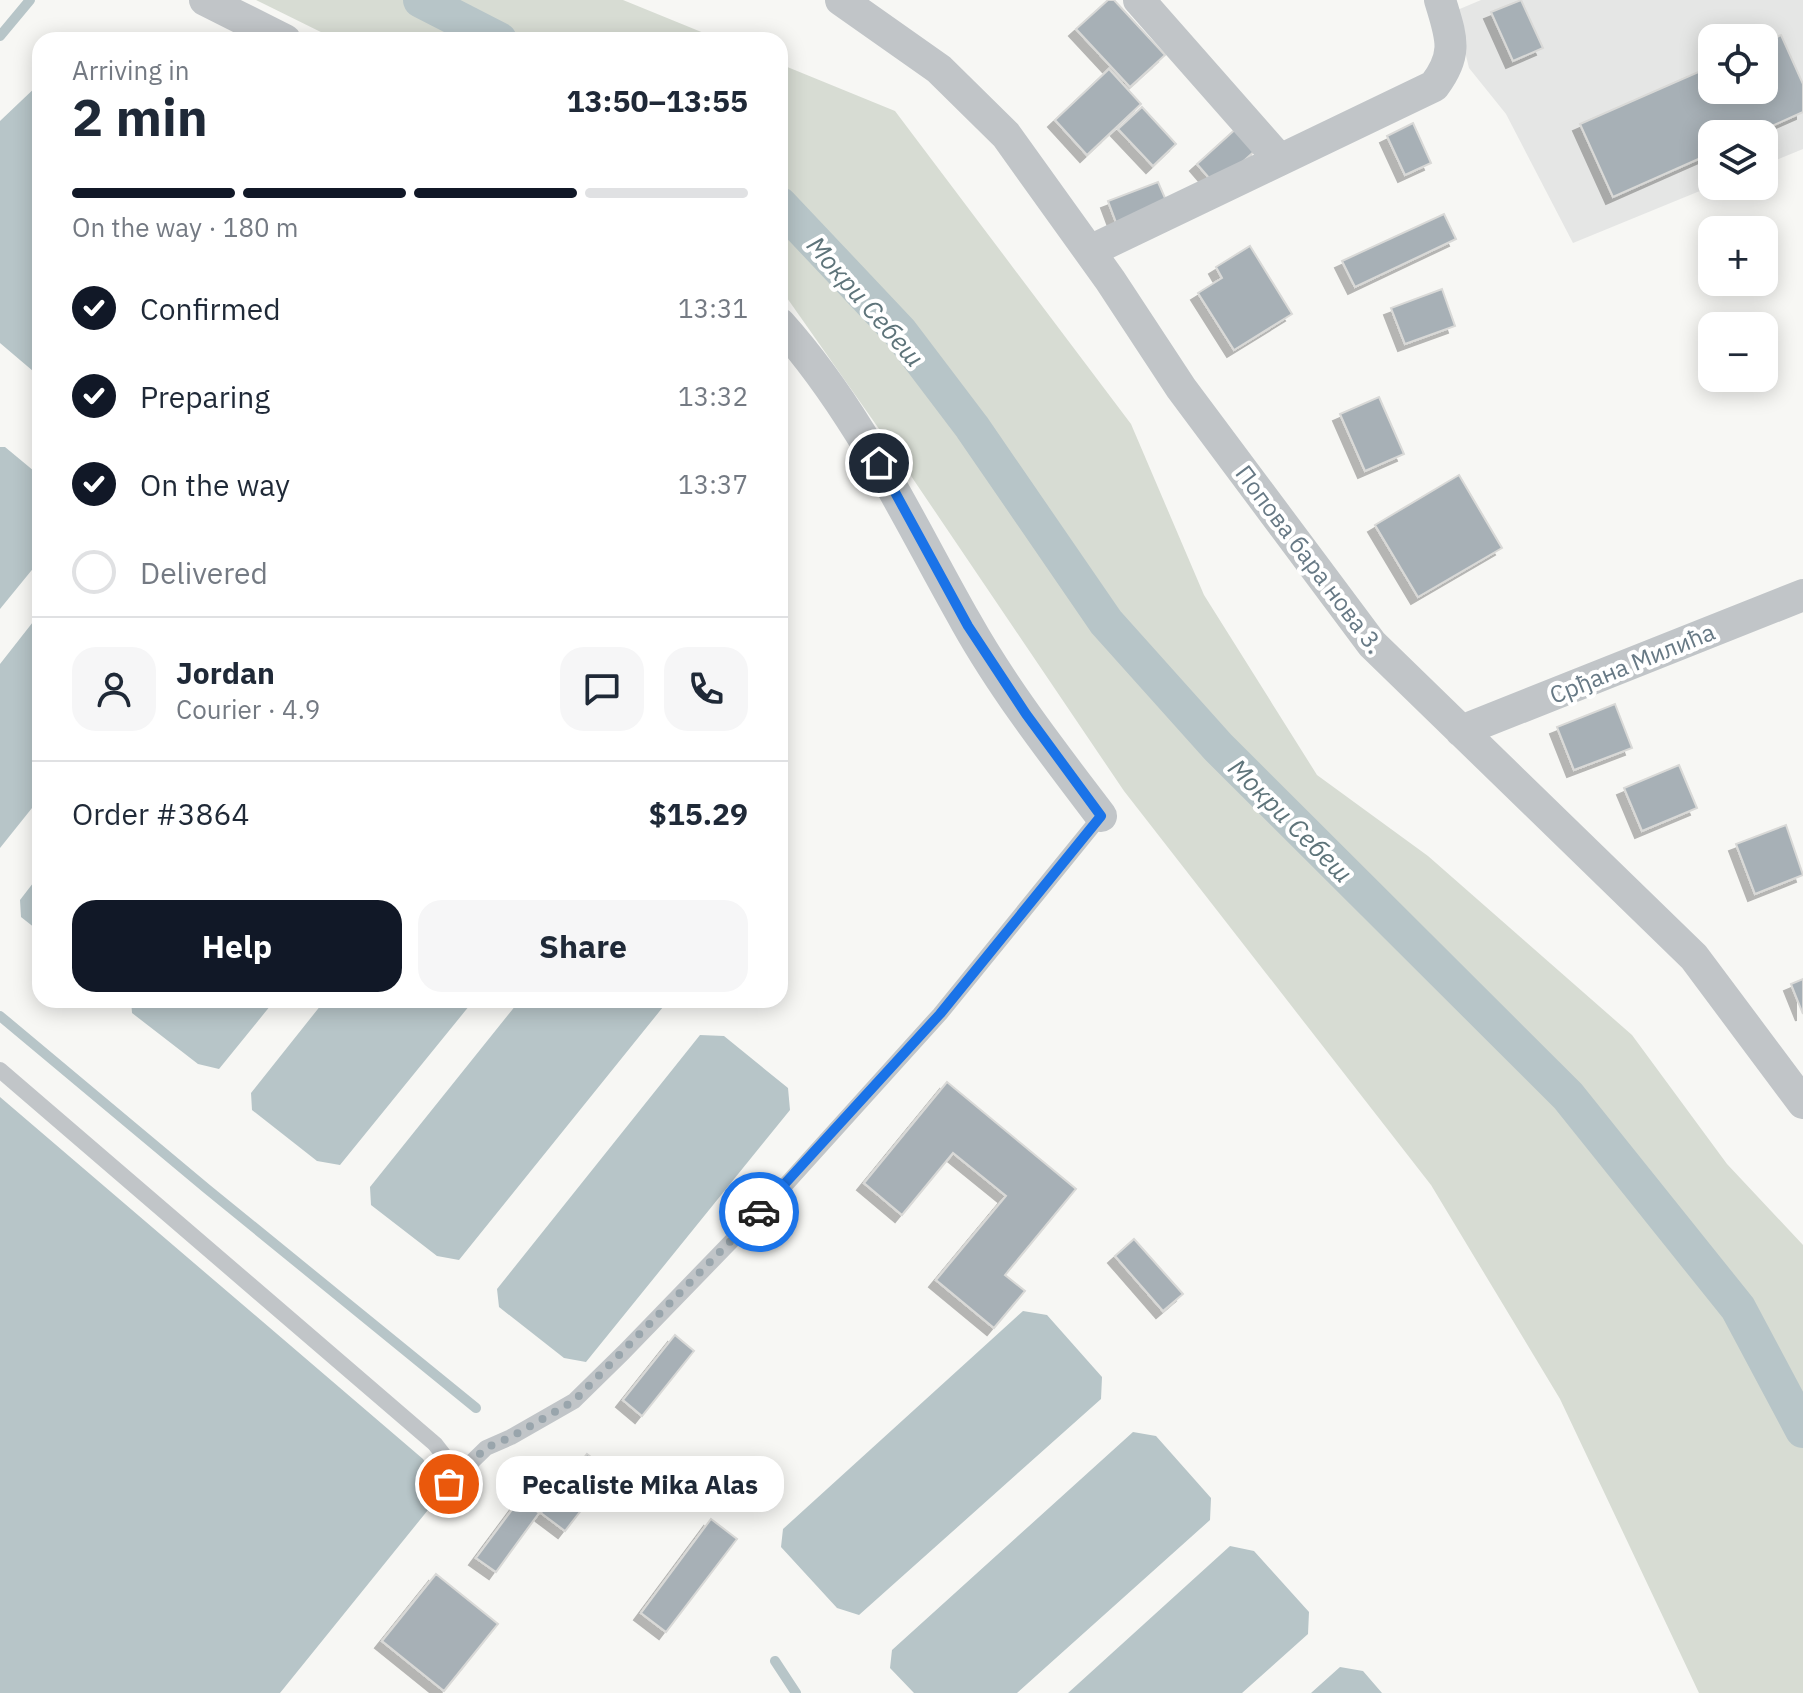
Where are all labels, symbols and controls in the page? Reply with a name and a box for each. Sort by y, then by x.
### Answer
map controls [1698,24,1778,392]
button: locate [1698,24,1778,104]
text: Arriving in [72,53,189,87]
text: 13:50–13:55 [567,81,748,120]
text: 2 min [72,83,208,150]
button: layers [1698,120,1778,200]
text: On the way · 180 m [72,210,298,244]
button: + [1698,216,1778,296]
water label: Мокри Себеш [800,229,932,373]
icon: check [72,286,116,330]
text: Confirmed [140,289,281,328]
text: 13:31 [678,291,748,325]
button: − [1698,312,1778,392]
icon: check [72,374,116,418]
text: Preparing [140,377,270,416]
text: 13:32 [678,379,748,413]
pin [845,429,913,497]
icon: home [857,441,901,485]
street label: Попова бара нова 3. [1229,458,1391,660]
icon: check [72,462,116,506]
text: On the way [140,465,290,504]
text: 13:37 [678,467,748,501]
text: Delivered [140,553,268,592]
street label: Срђана Милића [1545,615,1720,711]
button: person [72,647,156,731]
button: chat [560,647,644,731]
button: phone [664,647,748,731]
text: Jordan [176,653,275,692]
text: Courier · 4.9 [176,692,320,726]
water label: Мокри Себеш [1222,751,1360,889]
text: Order #3864 [72,794,249,833]
text: $15.29 [649,794,748,833]
button: Help [72,900,402,992]
button: Share [418,900,748,992]
courier [719,1172,799,1252]
icon: car [737,1190,781,1234]
pin [415,1450,483,1518]
callout: Pecaliste Mika Alas [497,1456,785,1512]
icon: bag [427,1462,471,1506]
text: Pecaliste Mika Alas [522,1467,758,1501]

